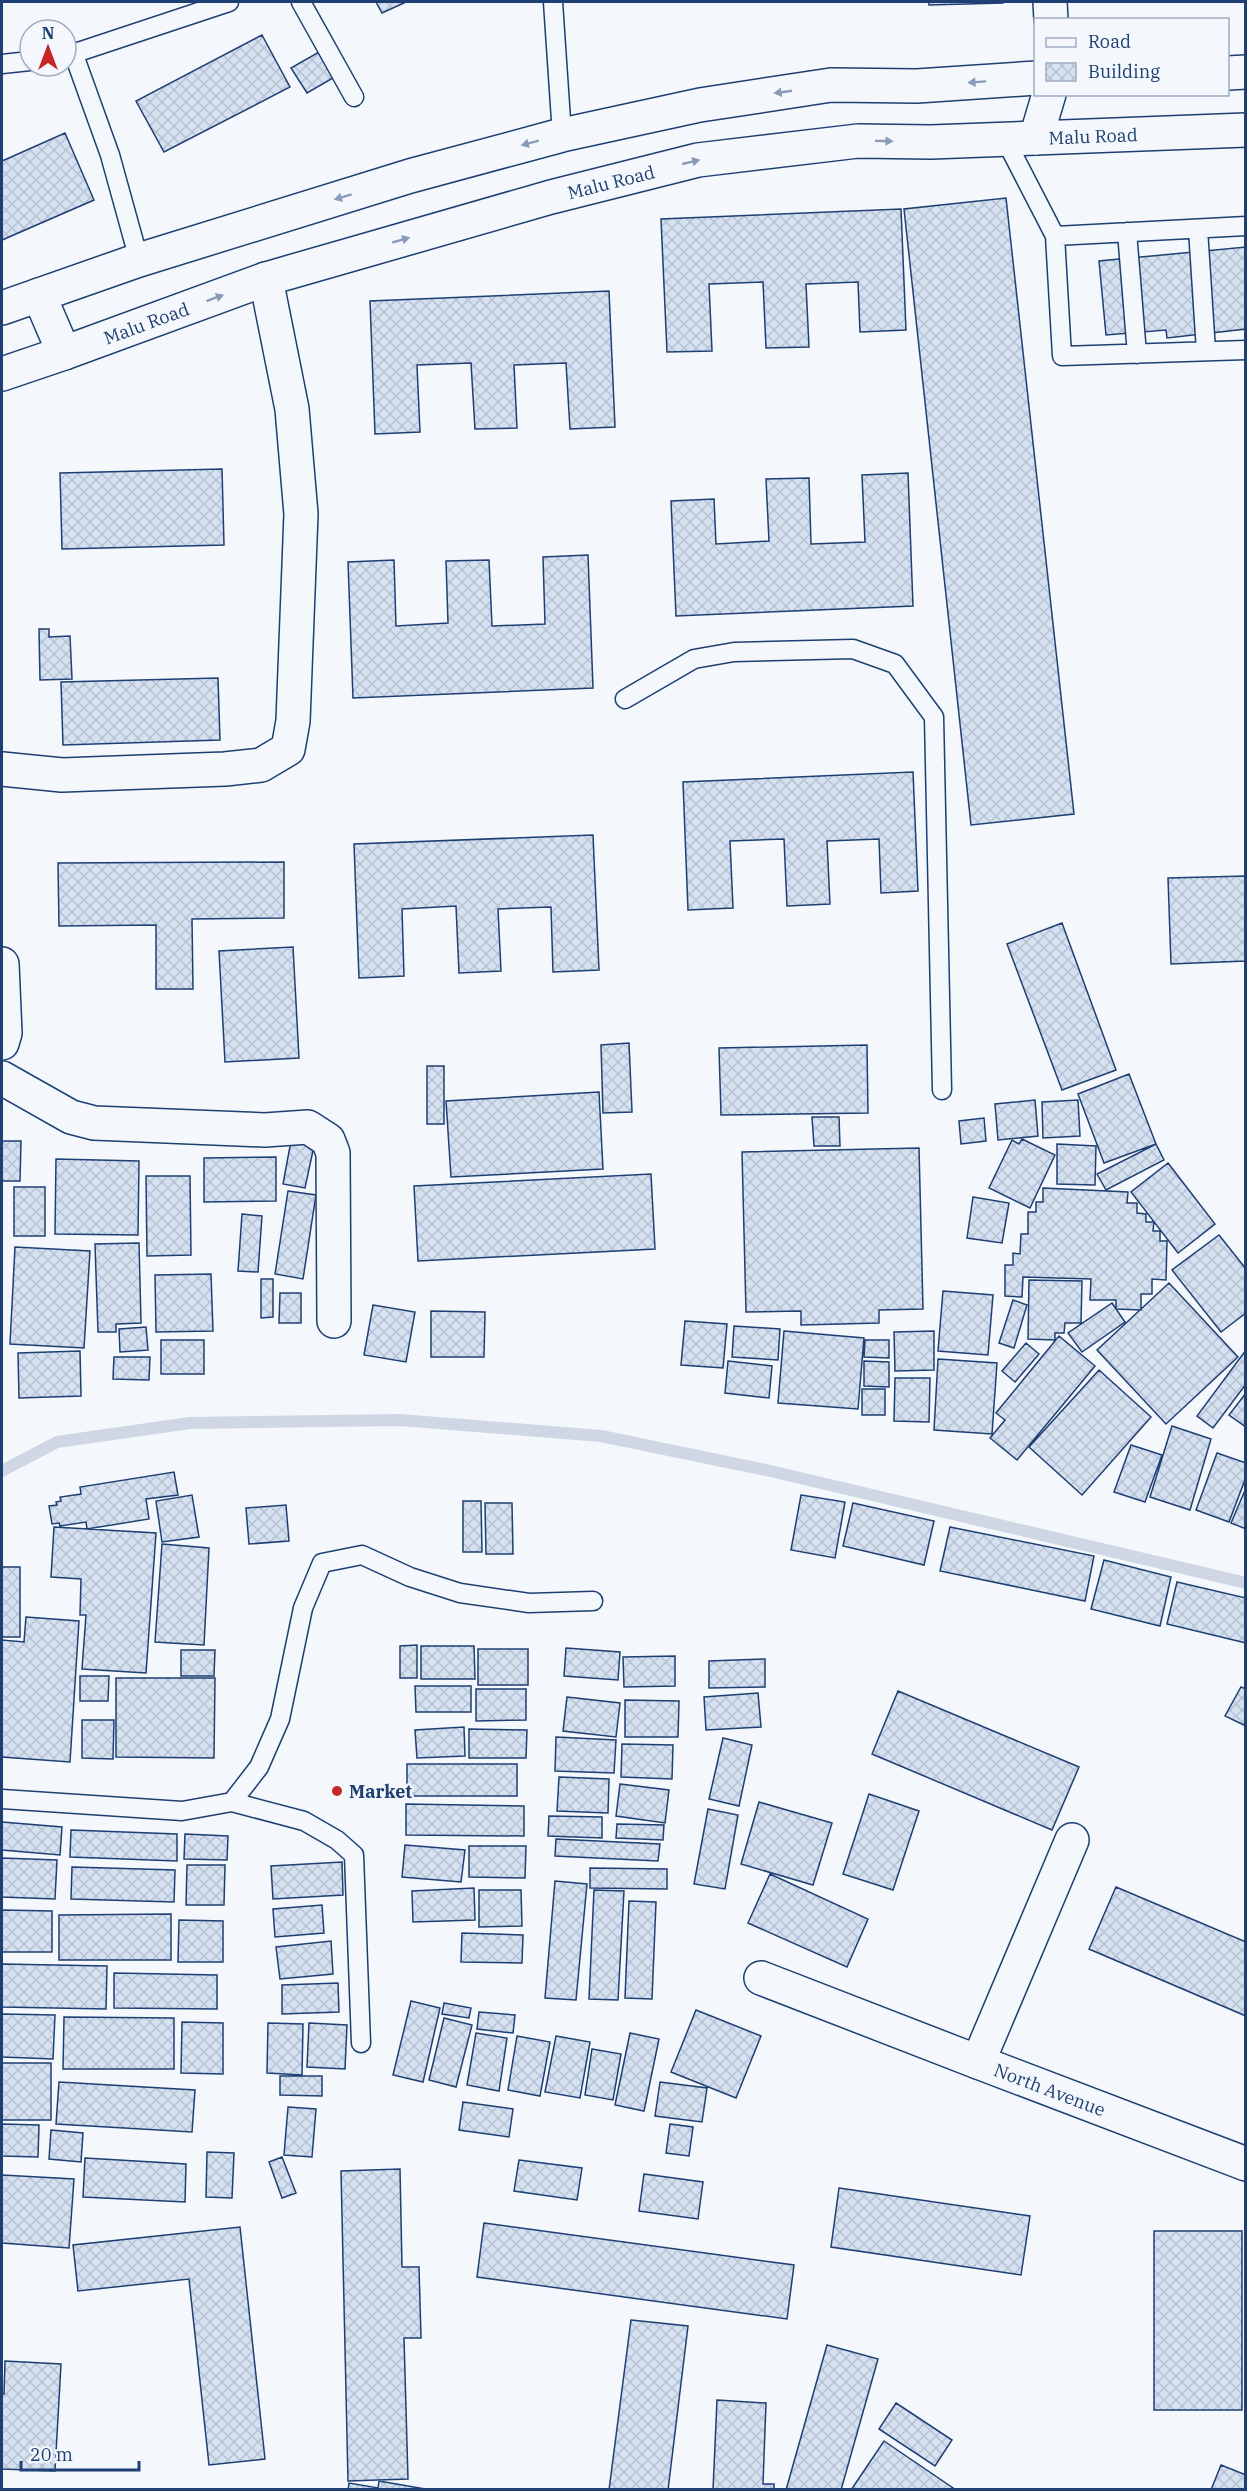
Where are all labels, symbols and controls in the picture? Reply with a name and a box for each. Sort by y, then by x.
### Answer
north arrow [18,18,78,78]
legend [1034,18,1229,96]
text: N [42,23,54,43]
text: Road [1088,30,1131,53]
text: Building [1088,60,1160,83]
one-way arrow [968,77,987,87]
one-way arrow [773,88,792,97]
street label: Malu Road [1048,123,1138,149]
one-way arrow [875,137,894,146]
one-way arrow [521,139,539,149]
one-way arrow [682,157,700,167]
street label: Malu Road [565,160,657,204]
one-way arrow [334,193,352,202]
one-way arrow [392,235,410,244]
one-way arrow [206,292,224,302]
street label: Malu Road [100,297,192,349]
place label: Market [349,1780,412,1803]
marker: Market [330,1784,344,1798]
street label: North Avenue [991,2058,1109,2121]
scale bar [21,2434,140,2472]
text: 20 m [30,2443,73,2466]

